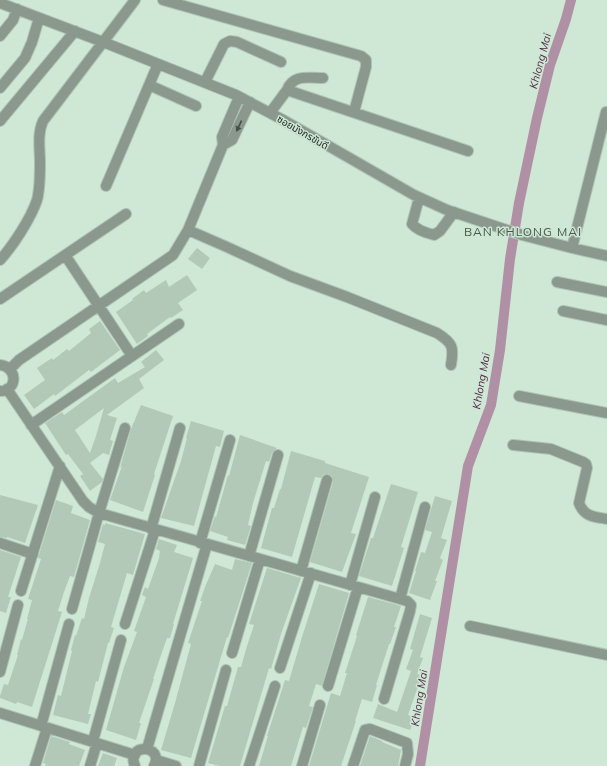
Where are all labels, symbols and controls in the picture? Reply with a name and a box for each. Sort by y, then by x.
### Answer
water label: Khlong Mai [526,31,554,90]
street label: ซอยมังกรขันดี [275,112,331,152]
one-way arrow [236,120,242,132]
district label: BAN KHLONG MAI [464,224,582,239]
water label: Khlong Mai [469,351,493,410]
water label: Khlong Mai [408,668,430,727]

